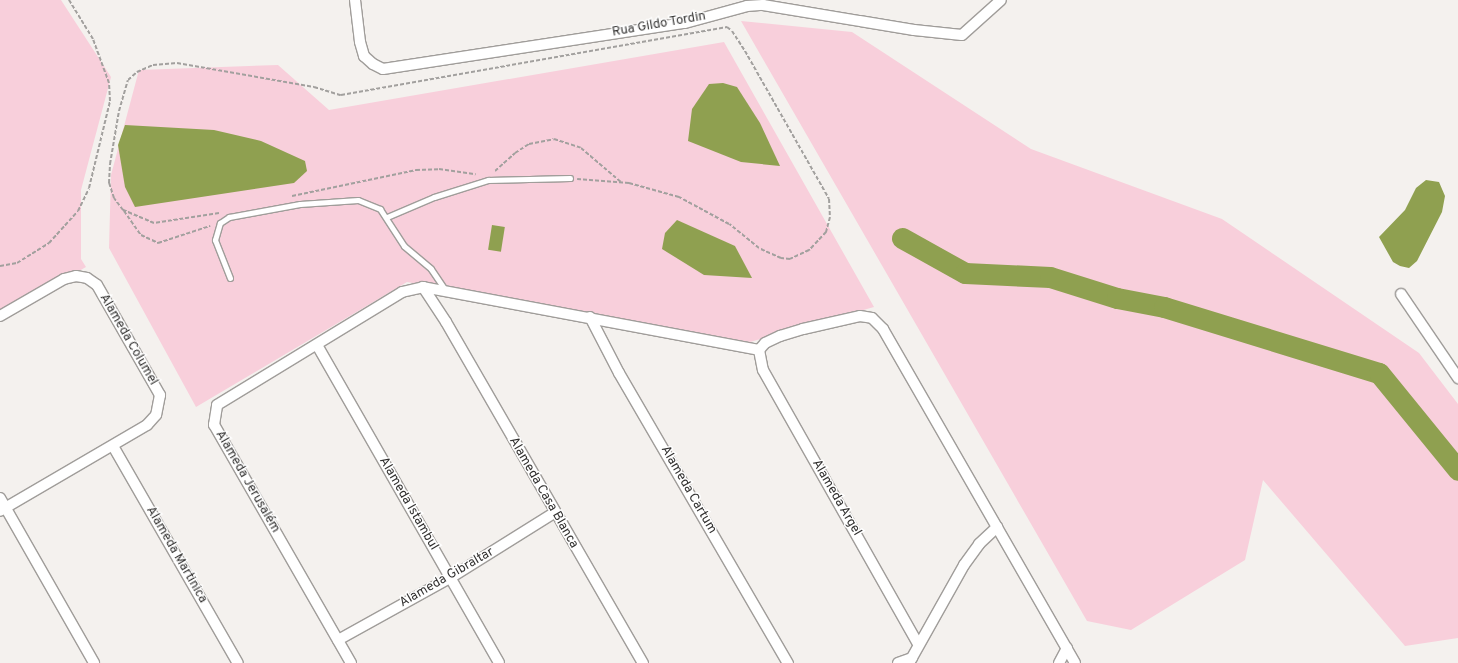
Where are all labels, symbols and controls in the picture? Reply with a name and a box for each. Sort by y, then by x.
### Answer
street label: Rua Gildo Tordin [611,9,707,41]
street label: Alameda Columel [95,291,161,389]
street label: Alameda Jerusalém [211,428,283,536]
street label: Alameda Casa Blanca [505,435,581,551]
street label: Alameda Cartum [657,443,719,537]
street label: Alameda Istambul [375,455,441,553]
street label: Alameda Argel [808,457,864,539]
street label: Alameda Martinica [142,504,210,606]
street label: Alameda Gibraltar [397,545,497,611]

